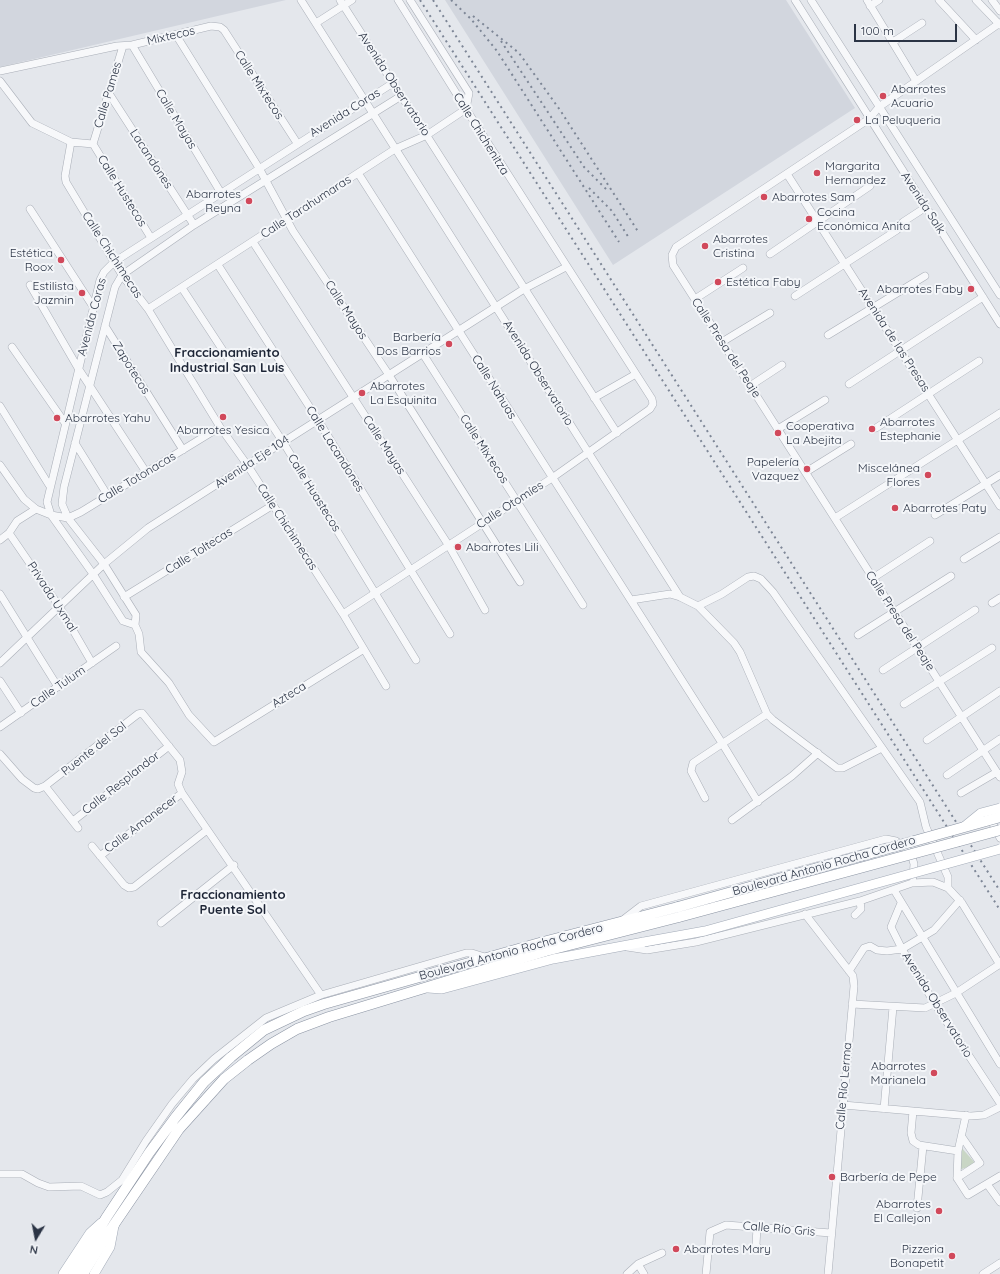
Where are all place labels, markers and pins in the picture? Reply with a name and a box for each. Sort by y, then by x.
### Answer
place label: Abarrotes Acuario [891,82,946,110]
marker: Abarrotes Acuario [878,91,888,101]
place label: La Peluqueria [865,113,941,127]
marker: La Peluqueria [852,115,862,125]
place label: Margarita Hernandez [825,159,886,187]
marker: Margarita Hernandez [812,168,822,178]
place label: Abarrotes Reyna [186,187,241,215]
place label: Abarrotes Sam [772,190,855,204]
marker: Abarrotes Sam [759,192,769,202]
marker: Abarrotes Reyna [244,196,254,206]
place label: Cocina Económica Anita [817,205,910,233]
marker: Cocina Económica Anita [804,214,814,224]
place label: Abarrotes Cristina [713,232,768,260]
marker: Abarrotes Cristina [700,241,710,251]
place label: Estética Roox [10,246,53,274]
marker: Estética Roox [56,255,66,265]
place label: Estética Faby [726,275,801,289]
marker: Estética Faby [713,277,723,287]
place label: Estilista Jazmin [33,279,74,307]
place label: Abarrotes Faby [877,282,963,296]
marker: Abarrotes Faby [966,284,976,294]
marker: Estilista Jazmin [77,288,87,298]
place label: Barbería Dos Barrios [376,330,441,358]
marker: Barbería Dos Barrios [444,339,454,349]
place label: Abarrotes La Esquinita [370,379,437,407]
marker: Abarrotes La Esquinita [357,388,367,398]
place label: Abarrotes Yahu [65,411,150,425]
marker: Abarrotes Yesica [218,412,228,422]
marker: Abarrotes Yahu [52,413,62,423]
place label: Abarrotes Estephanie [880,415,941,443]
place label: Cooperativa La Abejita [786,419,854,447]
place label: Abarrotes Yesica [177,423,269,437]
marker: Abarrotes Estephanie [867,424,877,434]
marker: Cooperativa La Abejita [773,428,783,438]
place label: Papelería Vazquez [747,455,799,483]
place label: Miscelánea Flores [858,461,920,489]
marker: Papelería Vazquez [802,464,812,474]
marker: Miscelánea Flores [923,470,933,480]
place label: Abarrotes Paty [903,501,986,515]
marker: Abarrotes Paty [890,503,900,513]
place label: Abarrotes Lili [466,540,539,554]
marker: Abarrotes Lili [453,542,463,552]
place label: Abarrotes Marianela [871,1059,926,1087]
marker: Abarrotes Marianela [929,1068,939,1078]
place label: Barbería de Pepe [840,1170,937,1184]
marker: Barbería de Pepe [827,1172,837,1182]
place label: Abarrotes El Callejon [873,1197,931,1225]
marker: Abarrotes El Callejon [934,1206,944,1216]
place label: Abarrotes Mary [684,1242,771,1256]
place label: Pizzeria Bonapetit [890,1242,944,1270]
marker: Abarrotes Mary [671,1244,681,1254]
marker: Pizzeria Bonapetit [947,1251,957,1261]

